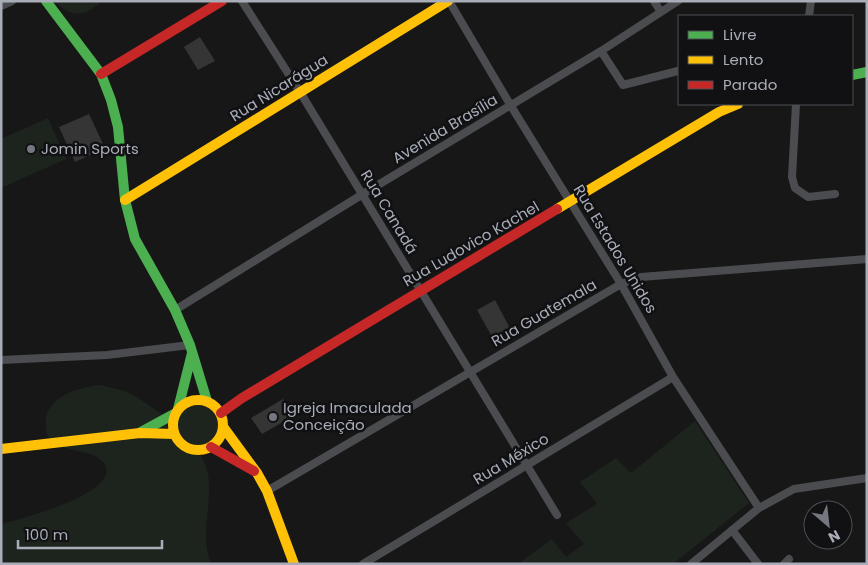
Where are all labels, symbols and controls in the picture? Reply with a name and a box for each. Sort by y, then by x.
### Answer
legend [678,15,853,105]
text: Livre [723,24,756,45]
street label: Rua Nicarágua [226,49,332,126]
text: Lento [723,49,763,70]
text: Parado [723,74,777,95]
street label: Avenida Brasília [388,89,501,168]
place label: Jomin Sports [41,138,139,159]
marker: Jomin Sports [25,143,37,155]
street label: Rua Canadá [356,166,423,258]
street label: Rua Estados Unidos [569,181,662,317]
street label: Rua Ludovico Kachel [399,196,543,291]
street label: Rua Guatemala [487,274,600,351]
place label: Igreja Imaculada Conceição [283,397,412,435]
marker: Igreja Imaculada Conceição [267,411,279,423]
street label: Rua México [469,428,552,489]
north arrow [803,500,853,550]
scale bar [18,518,161,550]
text: 100 m [25,524,68,545]
text: N [825,525,843,548]

